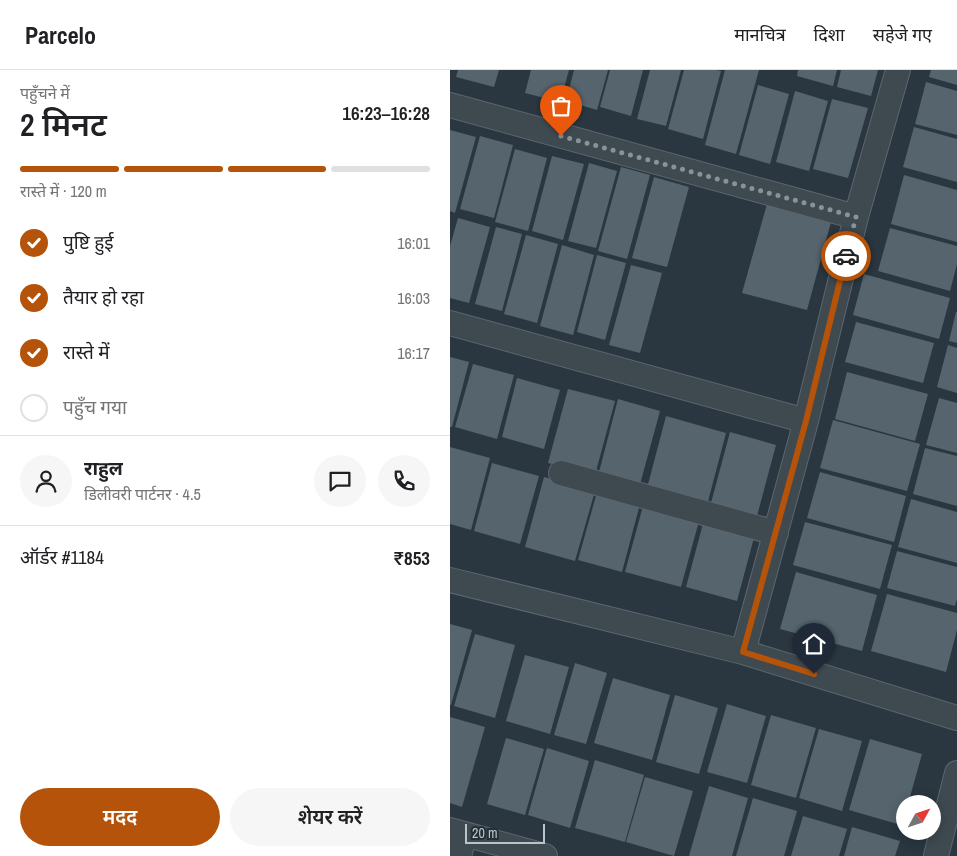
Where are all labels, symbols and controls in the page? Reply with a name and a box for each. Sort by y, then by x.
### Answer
text: Parcelo [25,19,96,51]
text: मानचित्र [734,22,786,47]
text: दिशा [814,22,845,47]
text: सहेजे गए [873,22,932,47]
text: पहुँचने में [20,82,70,104]
pin [540,85,582,136]
icon: bag [547,92,575,120]
text: 16:23–16:28 [342,100,430,126]
text: 2 मिनट [20,103,107,146]
text: रास्ते में · 120 m [20,180,107,202]
icon: check [20,229,48,257]
text: पुष्टि हुई [63,229,114,255]
courier [821,231,871,281]
text: 16:01 [397,232,430,254]
icon: car [832,242,860,270]
icon: check [20,284,48,312]
text: तैयार हो रहा [63,284,144,310]
text: 16:03 [397,287,430,309]
icon: check [20,339,48,367]
text: रास्ते में [63,339,110,365]
text: 16:17 [397,342,430,364]
text: पहुँच गया [63,394,127,420]
button: person [20,455,72,507]
text: राहुल [84,455,123,481]
button: chat [314,455,366,507]
button: phone [378,455,430,507]
text: डिलीवरी पार्टनर · 4.5 [84,483,201,505]
text: ऑर्डर #1184 [20,544,104,570]
text: ₹853 [393,545,430,571]
pin [793,623,835,674]
icon: home [800,630,828,658]
button: मदद [20,788,220,846]
button: शेयर करें [230,788,430,846]
north arrow [896,795,941,840]
map controls [896,795,941,840]
scale bar [465,821,545,844]
text: 20 m [472,824,498,842]

